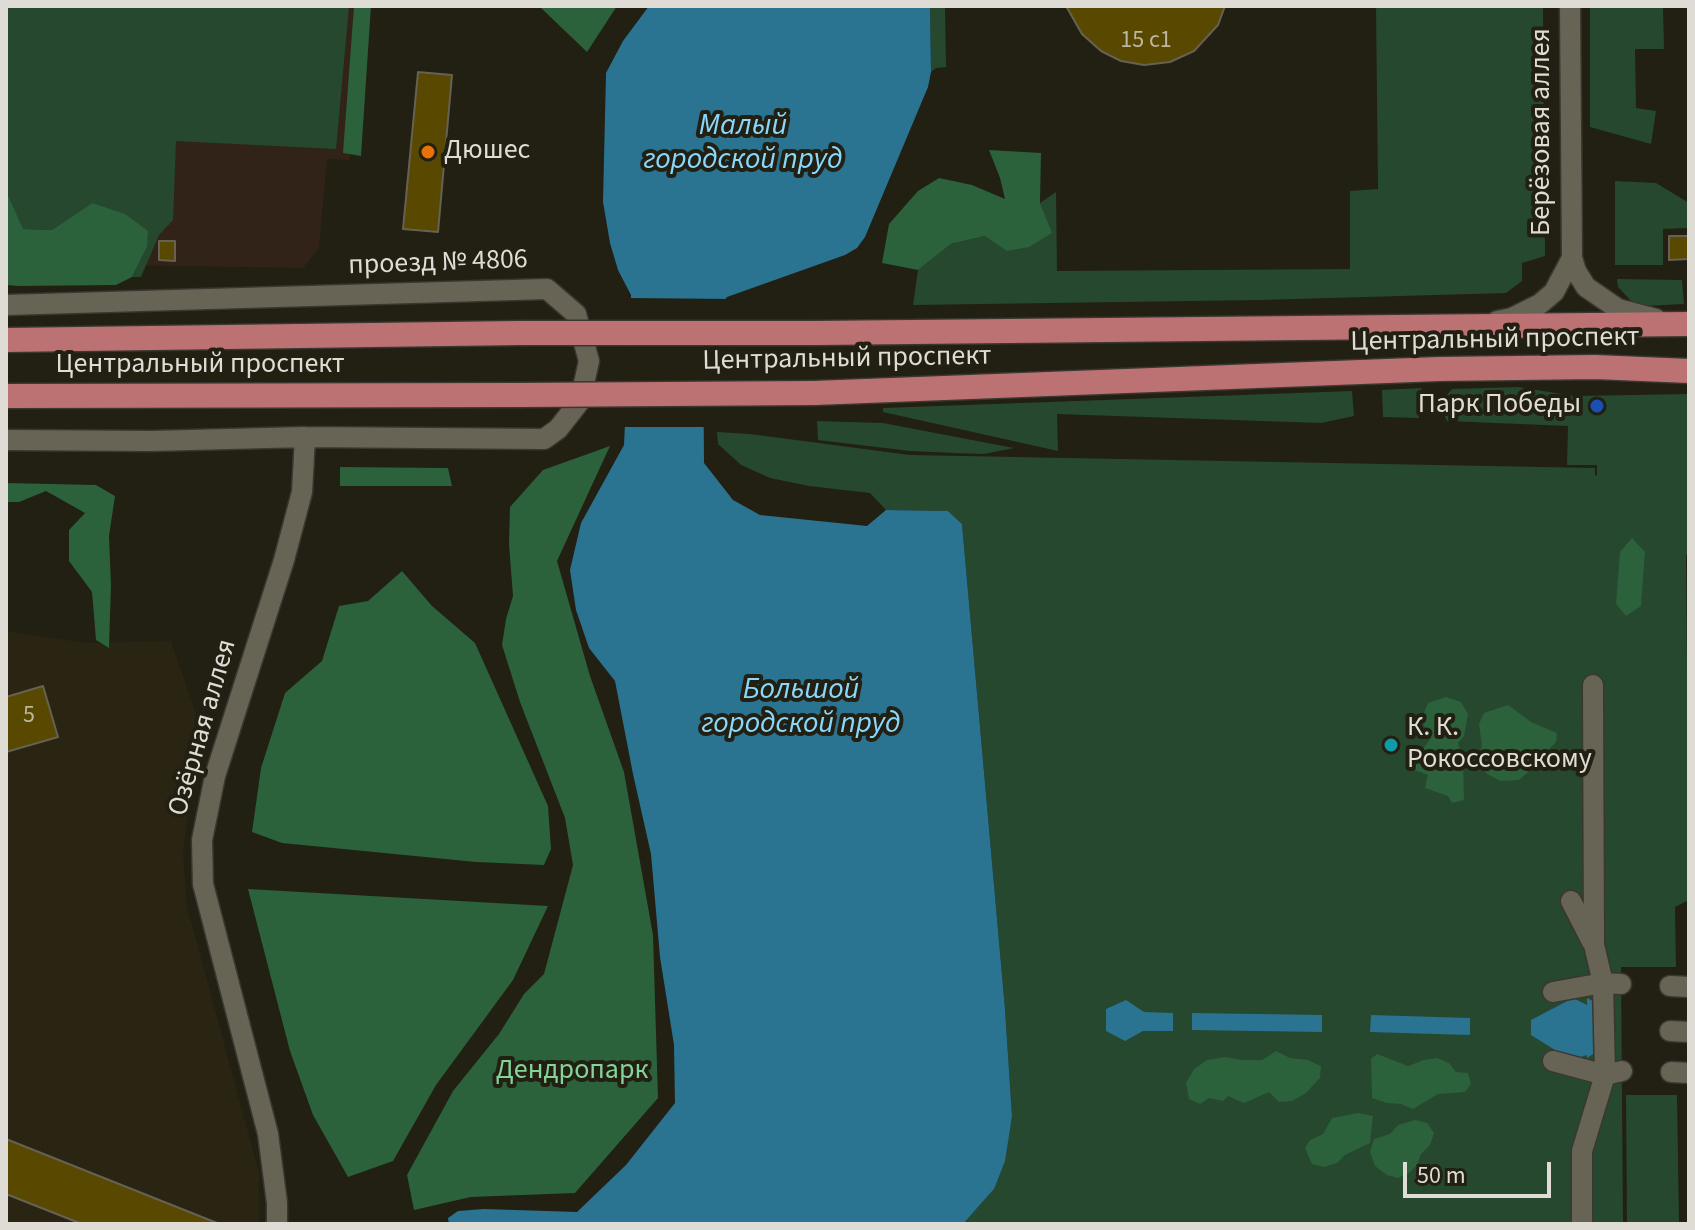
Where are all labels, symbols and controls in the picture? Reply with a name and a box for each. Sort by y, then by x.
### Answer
house number: 15 с1 [1120,28,1172,56]
street label: Берёзовая аллея [1526,28,1560,236]
water label: Малый городской пруд [644,109,842,180]
place label: Дюшес [444,135,530,169]
marker: Дюшес [419,143,437,161]
street label: проезд № 4806 [348,244,528,284]
street label: Центральный проспект [1350,322,1640,360]
street label: Центральный проспект [702,341,992,379]
street label: Центральный проспект [55,349,345,383]
place label: Парк Победы [1418,389,1581,423]
marker: Парк Победы [1588,397,1606,415]
street label: Озёрная аллея [163,636,245,820]
water label: Большой городской пруд [702,673,900,744]
house number: 5 [23,703,35,731]
place label: К. К. Рокоссовскому [1407,712,1592,778]
marker: К. К. Рокоссовскому [1382,736,1400,754]
park label: Дендропарк [496,1055,648,1089]
scale bar [1407,1146,1555,1196]
text: 50 m [1417,1158,1466,1193]

